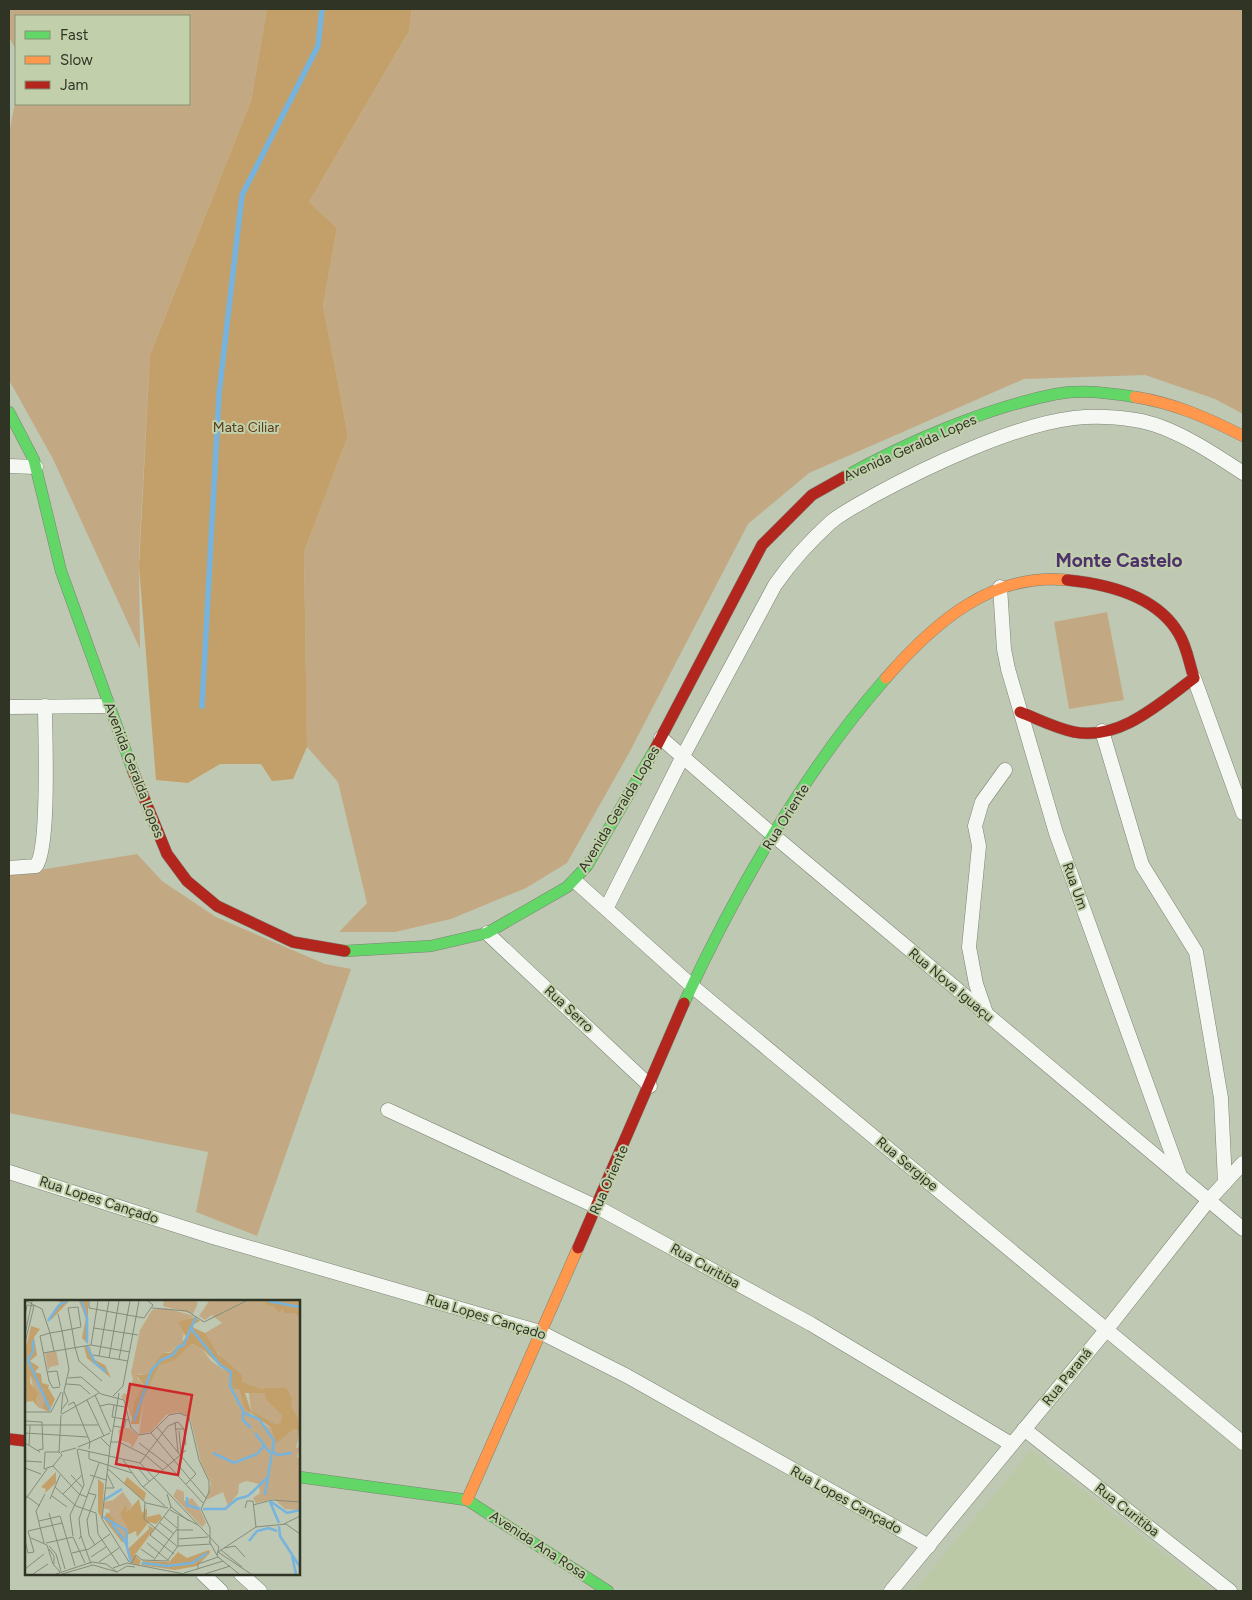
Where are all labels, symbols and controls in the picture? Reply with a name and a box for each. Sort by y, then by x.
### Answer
legend [15,15,190,105]
text: Fast [60,26,89,44]
text: Slow [60,51,93,69]
text: Jam [60,76,88,94]
street label: Avenida Geralda Lopes [841,411,979,485]
park label: Mata Ciliar [213,419,279,436]
district label: Monte Castelo [1055,549,1183,572]
street label: Avenida Geralda Lopes [100,700,168,840]
street label: Avenida Geralda Lopes [575,743,663,875]
street label: Rua Oriente [759,781,813,853]
street label: Rua Um [1059,860,1091,912]
street label: Rua Nova Iguaçu [905,944,997,1026]
street label: Rua Serro [541,982,597,1036]
street label: Rua Sergipe [873,1133,942,1195]
street label: Rua Oriente [586,1142,632,1217]
street label: Rua Lopes Cançado [37,1173,161,1227]
street label: Rua Curitiba [667,1240,743,1292]
street label: Rua Lopes Cançado [424,1291,548,1343]
inset map [25,1300,300,1575]
street label: Rua Paraná [1039,1345,1095,1409]
street label: Rua Lopes Cançado [787,1462,905,1538]
street label: Rua Curitiba [1091,1480,1163,1540]
street label: Avenida Ana Rosa [486,1507,590,1583]

